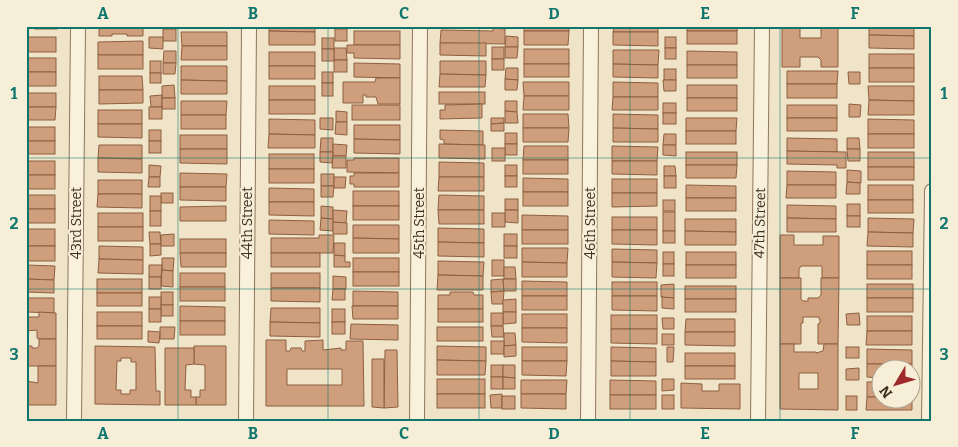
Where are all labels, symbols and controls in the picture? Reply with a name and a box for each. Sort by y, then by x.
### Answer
text: A [97,4,109,23]
text: B [248,4,258,23]
text: C [399,4,409,23]
text: D [548,4,560,23]
text: E [700,4,710,23]
text: F [851,4,860,23]
text: 1 [11,84,18,103]
text: 1 [941,84,948,103]
street label: 43rd Street [68,187,85,259]
street label: 44th Street [239,187,256,259]
street label: 45th Street [411,187,428,259]
street label: 46th Street [582,187,599,259]
street label: 47th Street [751,187,769,259]
text: 2 [9,214,19,233]
text: 2 [939,214,949,233]
text: 3 [9,345,19,364]
text: 3 [939,345,949,364]
north arrow [870,360,920,410]
text: N [876,382,896,401]
text: A [97,424,109,443]
text: B [248,424,258,443]
text: C [399,424,409,443]
text: D [548,424,560,443]
text: E [700,424,710,443]
text: F [851,424,860,443]

